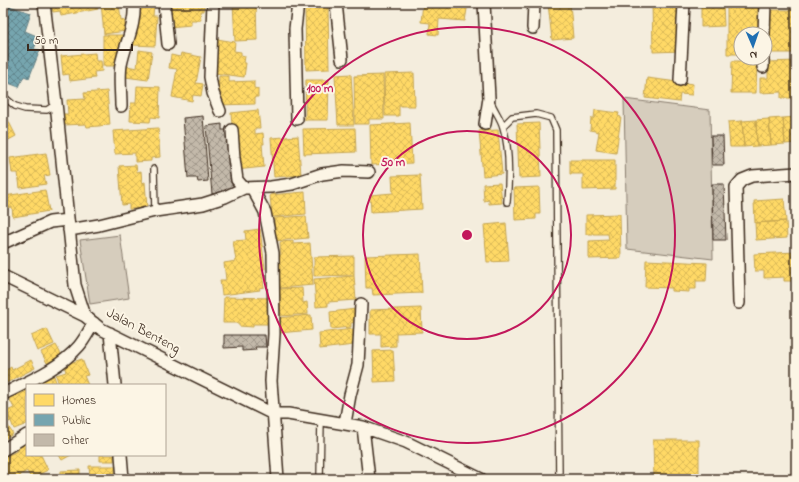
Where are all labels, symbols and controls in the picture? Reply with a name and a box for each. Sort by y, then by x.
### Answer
scale bar [28,26,132,52]
north arrow [733,26,773,66]
text: 50 m [34,32,58,50]
text: N [749,47,757,63]
text: 100 m [307,80,334,98]
text: 50 m [381,154,406,172]
centre of rings [460,228,474,242]
street label: Jalan Benteng [102,303,184,360]
legend [26,384,166,456]
text: Homes [62,392,96,410]
text: Public [62,412,91,430]
text: Other [62,432,89,450]

